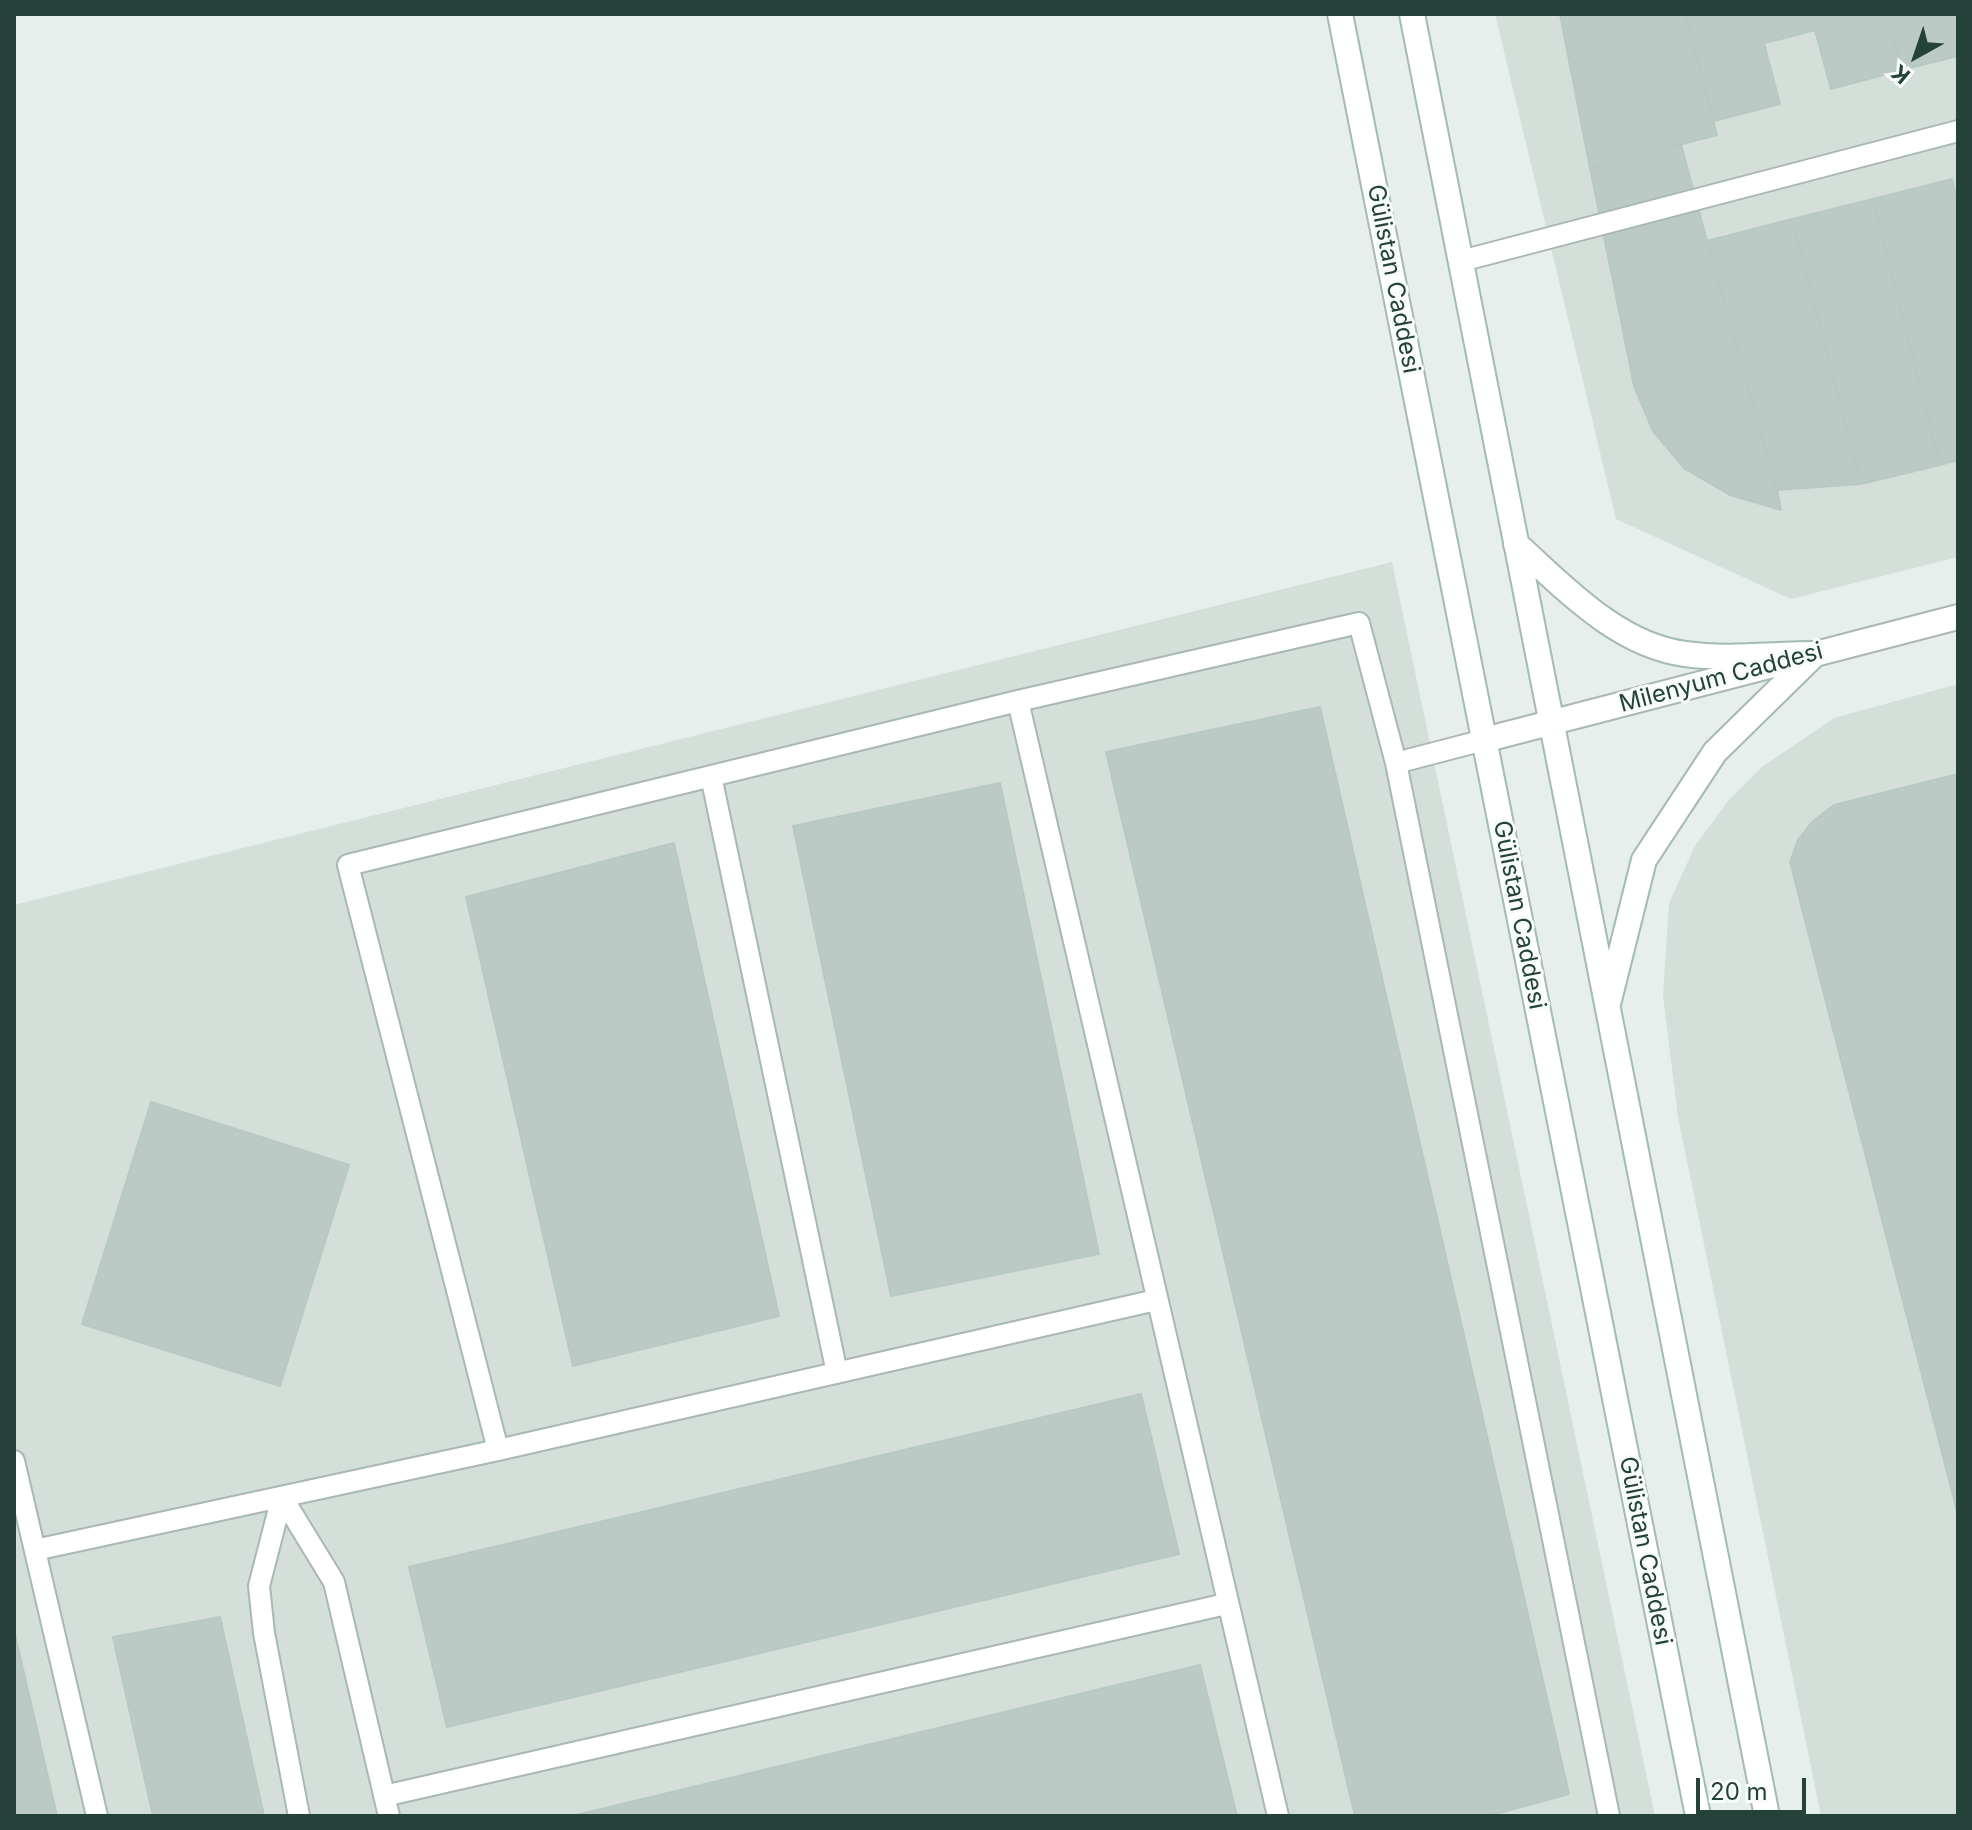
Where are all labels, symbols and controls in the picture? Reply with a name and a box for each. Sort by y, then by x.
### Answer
north arrow [1876,16,1956,96]
text: K [1886,59,1915,89]
street label: Gülistan Caddesi [1361,182,1425,376]
street label: Milenyum Caddesi [1616,637,1826,719]
street label: Gülistan Caddesi [1487,818,1551,1012]
street label: Gülistan Caddesi [1613,1454,1677,1648]
scale bar [1700,1762,1810,1812]
text: 20 m [1710,1777,1768,1806]

